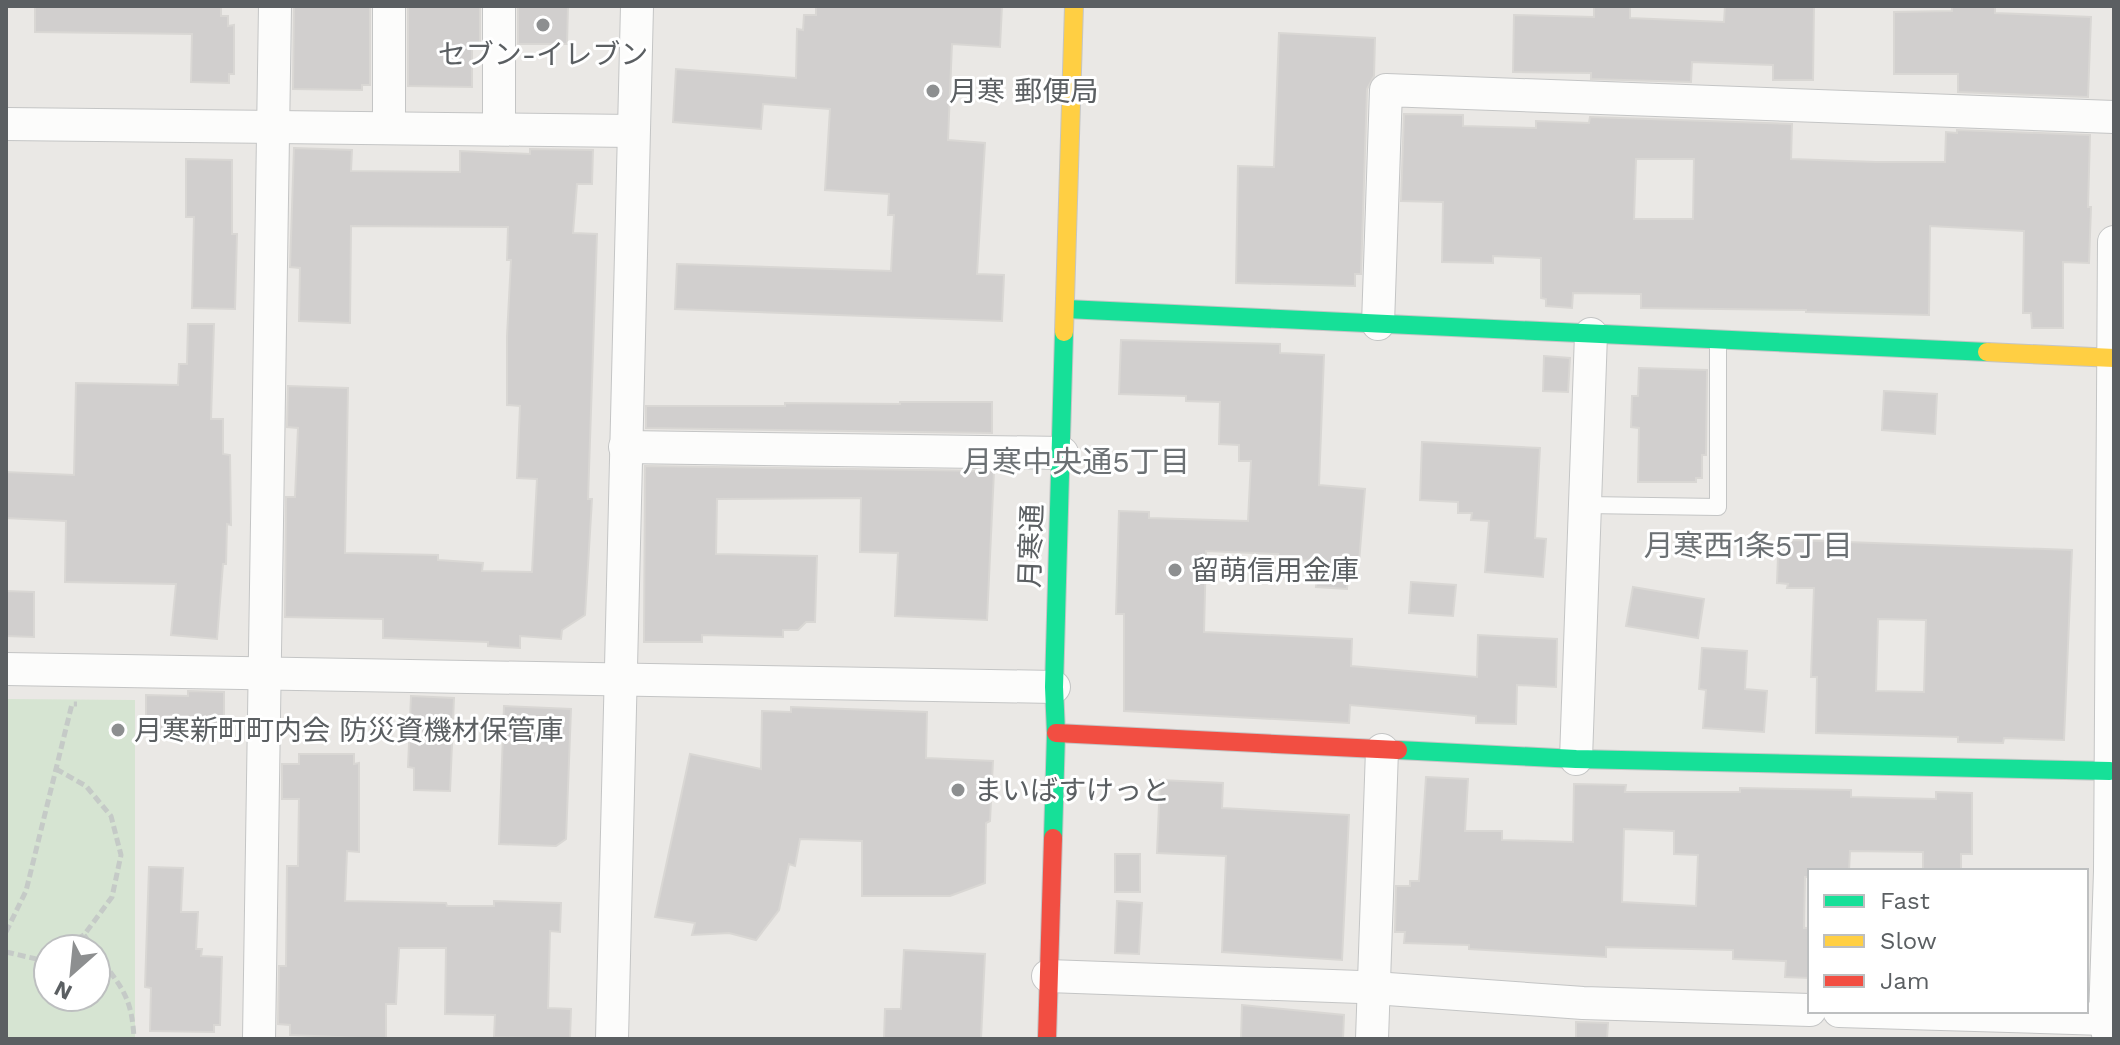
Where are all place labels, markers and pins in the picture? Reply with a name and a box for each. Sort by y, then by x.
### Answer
marker: セブン-イレブン [534,16,552,34]
place label: セブン-イレブン [438,38,648,71]
place label: 月寒 郵便局 [949,75,1099,108]
marker: 月寒 郵便局 [924,82,942,100]
place label: 留萌信用金庫 [1191,554,1359,587]
marker: 留萌信用金庫 [1166,561,1184,579]
place label: 月寒新町町内会 防災資機材保管庫 [134,714,564,747]
marker: 月寒新町町内会 防災資機材保管庫 [109,721,127,739]
place label: まいばすけっと [974,774,1170,807]
marker: まいばすけっと [949,781,967,799]

